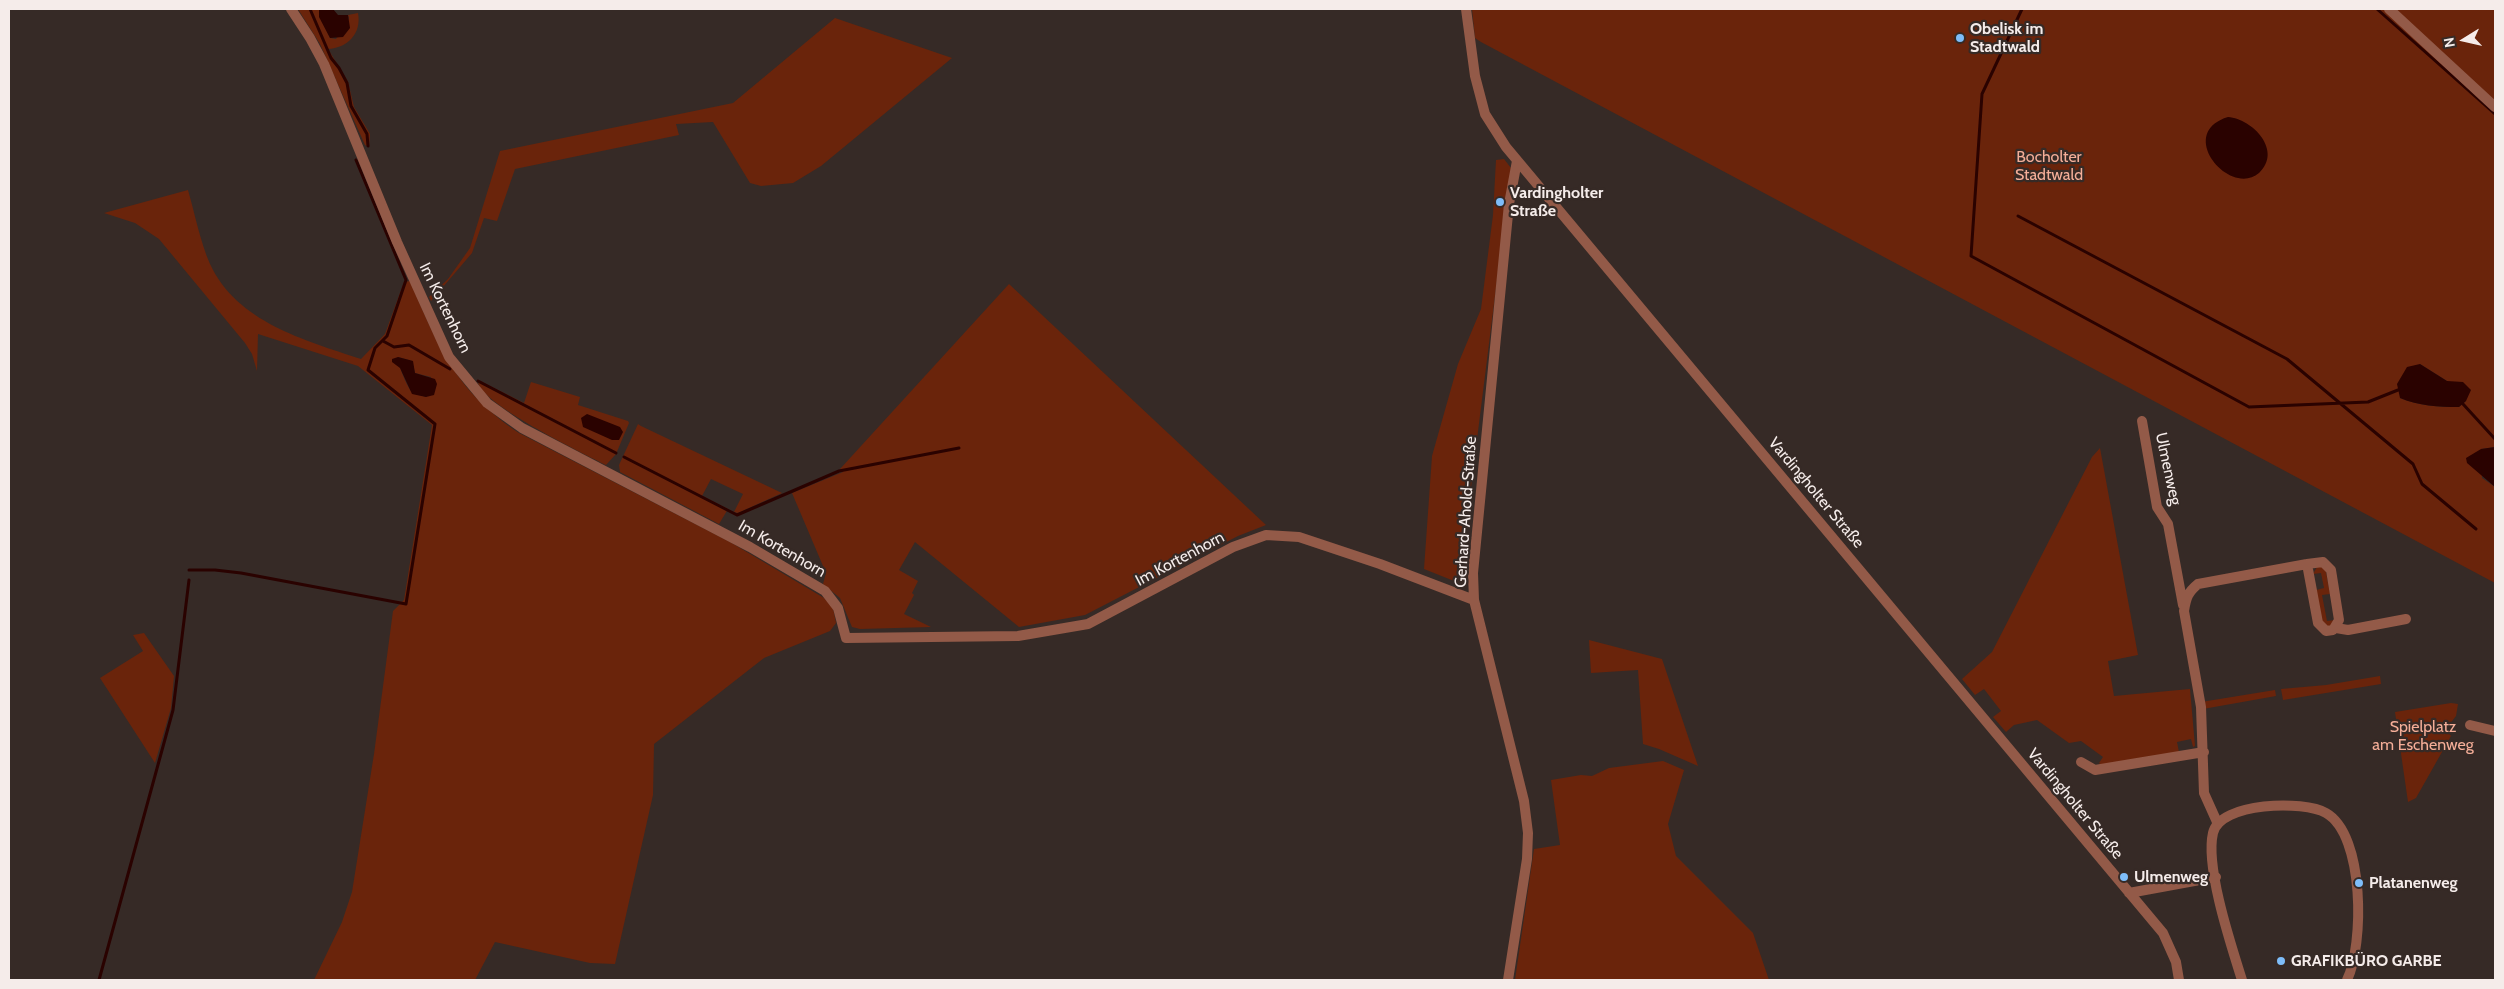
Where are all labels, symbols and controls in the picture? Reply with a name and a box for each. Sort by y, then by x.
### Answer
north arrow [2439,15,2489,65]
place label: Obelisk im Stadtwald [1970,19,2043,57]
marker: Obelisk im Stadtwald [1954,32,1966,44]
text: N [2440,36,2459,49]
park label: Bocholter Stadtwald [2015,147,2083,185]
place label: Vardingholter Straße [1510,183,1603,221]
marker: Vardingholter Straße [1494,196,1506,208]
street label: Im Kortenhorn [415,260,475,356]
street label: Ulmenweg [2151,431,2185,507]
street label: Vardingholter Straße [1764,434,1868,552]
street label: Gerhard-Ahold-Straße [1451,436,1481,588]
street label: Im Kortenhorn [735,516,829,582]
street label: Im Kortenhorn [1132,528,1228,590]
park label: Spielplatz am Eschenweg [2372,717,2474,755]
street label: Vardingholter Straße [2023,745,2127,863]
place label: Ulmenweg [2134,867,2208,887]
marker: Ulmenweg [2118,871,2130,883]
place label: Platanenweg [2369,873,2457,893]
marker: Platanenweg [2353,877,2365,889]
place label: GRAFIKBÜRO GARBE [2291,951,2442,971]
marker: GRAFIKBÜRO GARBE [2275,955,2287,967]

